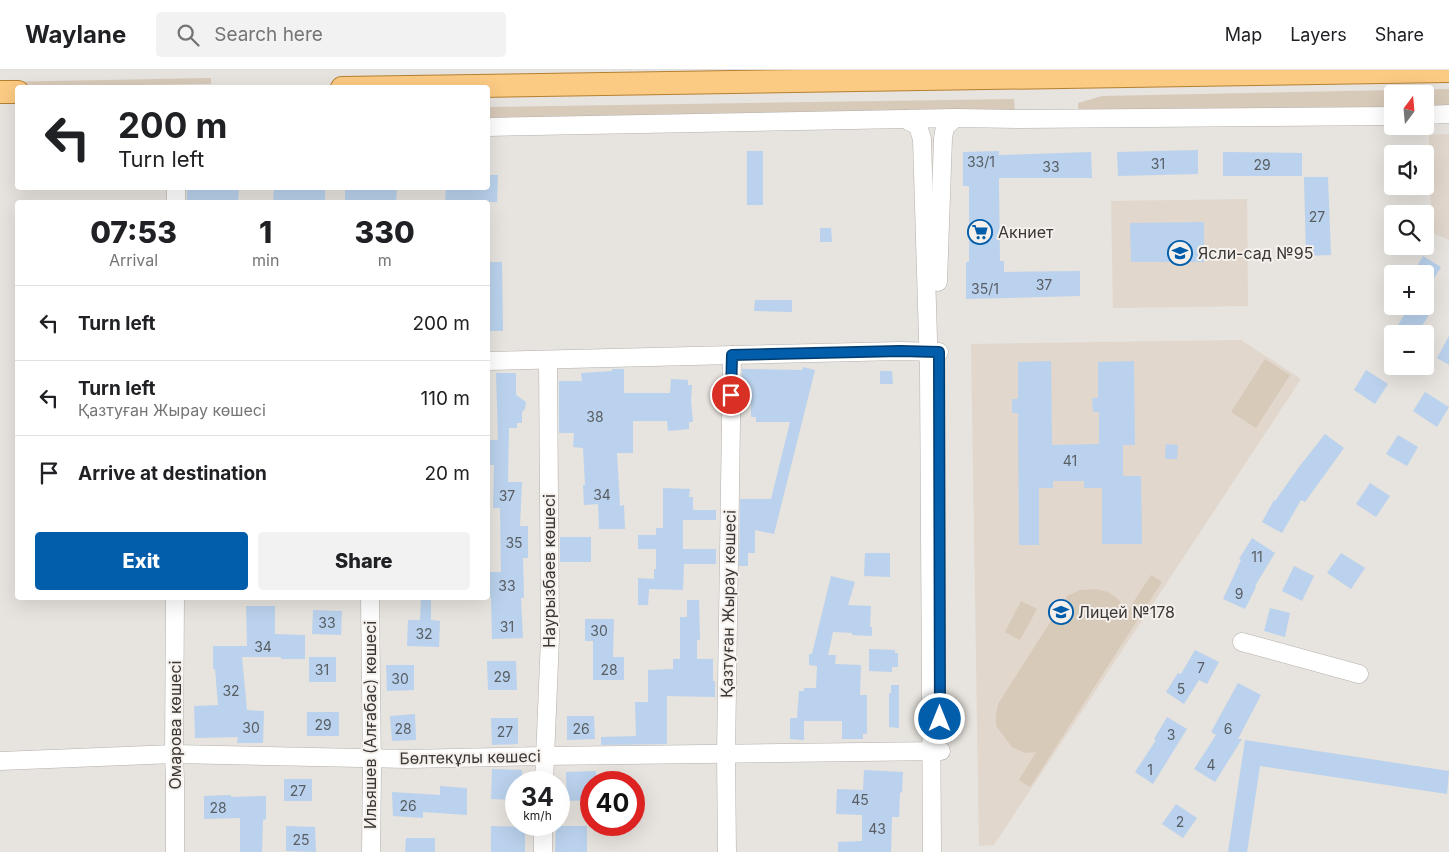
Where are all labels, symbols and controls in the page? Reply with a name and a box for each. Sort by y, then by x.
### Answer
search box [156,12,506,57]
text: Waylane [25,20,126,49]
icon: search [174,21,202,49]
text: Search here [214,23,323,46]
text: Map [1225,24,1262,45]
text: Layers [1290,24,1347,45]
text: Share [1375,24,1424,45]
north arrow [1384,85,1434,135]
map controls [1384,85,1434,375]
text: 200 m [118,104,227,146]
icon: left [35,105,100,170]
button: sound [1384,145,1434,195]
text: Turn left [118,146,204,172]
house number: 33/1 [967,153,995,170]
house number: 31 [1151,155,1165,172]
house number: 29 [1253,156,1271,173]
house number: 33 [1042,158,1060,175]
button: search [1384,205,1434,255]
house number: 27 [1309,208,1325,225]
text: 07:53 [90,214,177,250]
text: 1 [259,214,272,250]
text: 330 [355,214,415,250]
supermarket icon: Акниет [967,219,993,245]
place label: Акниет [998,222,1054,242]
school or university icon: Ясли-сад №95 [1167,240,1193,266]
place label: Ясли-сад №95 [1198,243,1313,263]
text: Arrival [109,250,158,270]
text: min [252,250,279,270]
text: m [378,250,392,270]
button: + [1384,265,1434,315]
house number: 37 [1036,276,1052,293]
house number: 35/1 [971,280,999,297]
icon: left [35,309,63,337]
text: Turn left [78,312,156,335]
text: 200 m [412,312,470,335]
button: − [1384,325,1434,375]
pin [710,374,752,416]
text: Turn left [78,377,156,400]
icon: arrive [717,381,745,409]
icon: left [35,384,63,412]
text: 110 m [421,387,470,410]
text: Қазтуған Жырау көшесі [78,400,266,420]
house number: 38 [586,408,604,425]
house number: 41 [1063,452,1077,469]
icon: arrive [35,459,63,487]
text: Arrive at destination [78,462,267,485]
text: 20 m [424,462,470,485]
house number: 34 [593,486,611,503]
house number: 37 [499,487,515,504]
street label: Наурызбаев көшесі [539,494,559,648]
street label: Қазтуған Жырау көшесі [716,510,740,698]
button: Exit [35,532,248,590]
button: Share [258,532,470,590]
house number: 35 [505,534,523,551]
house number: 11 [1251,548,1263,565]
house number: 33 [498,577,516,594]
house number: 9 [1235,585,1243,602]
school or university icon: Лицей №178 [1048,599,1074,625]
place label: Лицей №178 [1078,602,1175,622]
house number: 33 [318,614,336,631]
house number: 31 [500,618,514,635]
street label: Ильяшев (Алғабас) көшесі [360,621,380,829]
house number: 30 [590,622,608,639]
house number: 32 [415,625,433,642]
house number: 34 [254,638,272,655]
house number: 7 [1197,659,1205,676]
street label: Омарова көшесі [165,661,185,789]
house number: 31 [315,661,329,678]
house number: 28 [600,661,618,678]
house number: 29 [493,668,511,685]
house number: 30 [391,670,409,687]
house number: 5 [1177,680,1185,697]
house number: 32 [222,682,240,699]
position arrow [913,692,965,744]
house number: 29 [314,716,332,733]
house number: 30 [242,719,260,736]
house number: 28 [394,720,412,737]
house number: 26 [572,720,590,737]
house number: 6 [1224,720,1232,737]
house number: 27 [497,723,513,740]
house number: 3 [1167,726,1175,743]
street label: Бөлтекұлы көшесі [399,746,541,768]
house number: 4 [1206,756,1216,773]
house number: 1 [1147,761,1153,778]
speed limit sign: 40 [580,771,645,836]
house number: 27 [290,782,306,799]
text: 34 [521,782,554,812]
house number: 45 [851,791,869,808]
house number: 26 [399,797,417,814]
house number: 28 [209,799,227,816]
text: km/h [523,808,552,823]
house number: 2 [1176,813,1184,830]
house number: 43 [868,820,886,837]
house number: 25 [292,831,310,848]

